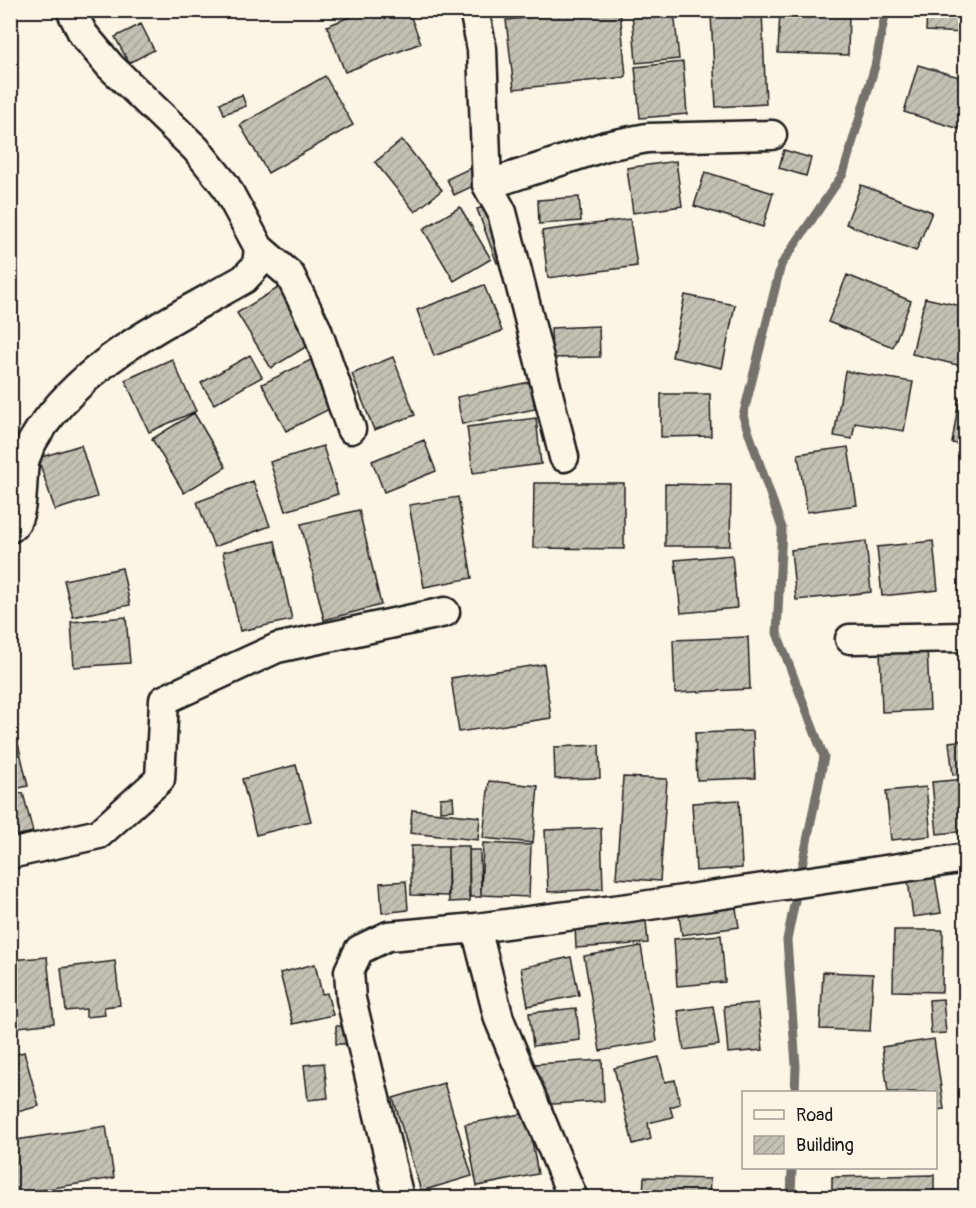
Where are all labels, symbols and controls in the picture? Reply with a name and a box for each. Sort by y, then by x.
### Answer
legend [742,1091,937,1169]
text: Road [796,1104,833,1127]
text: Building [796,1134,854,1157]

